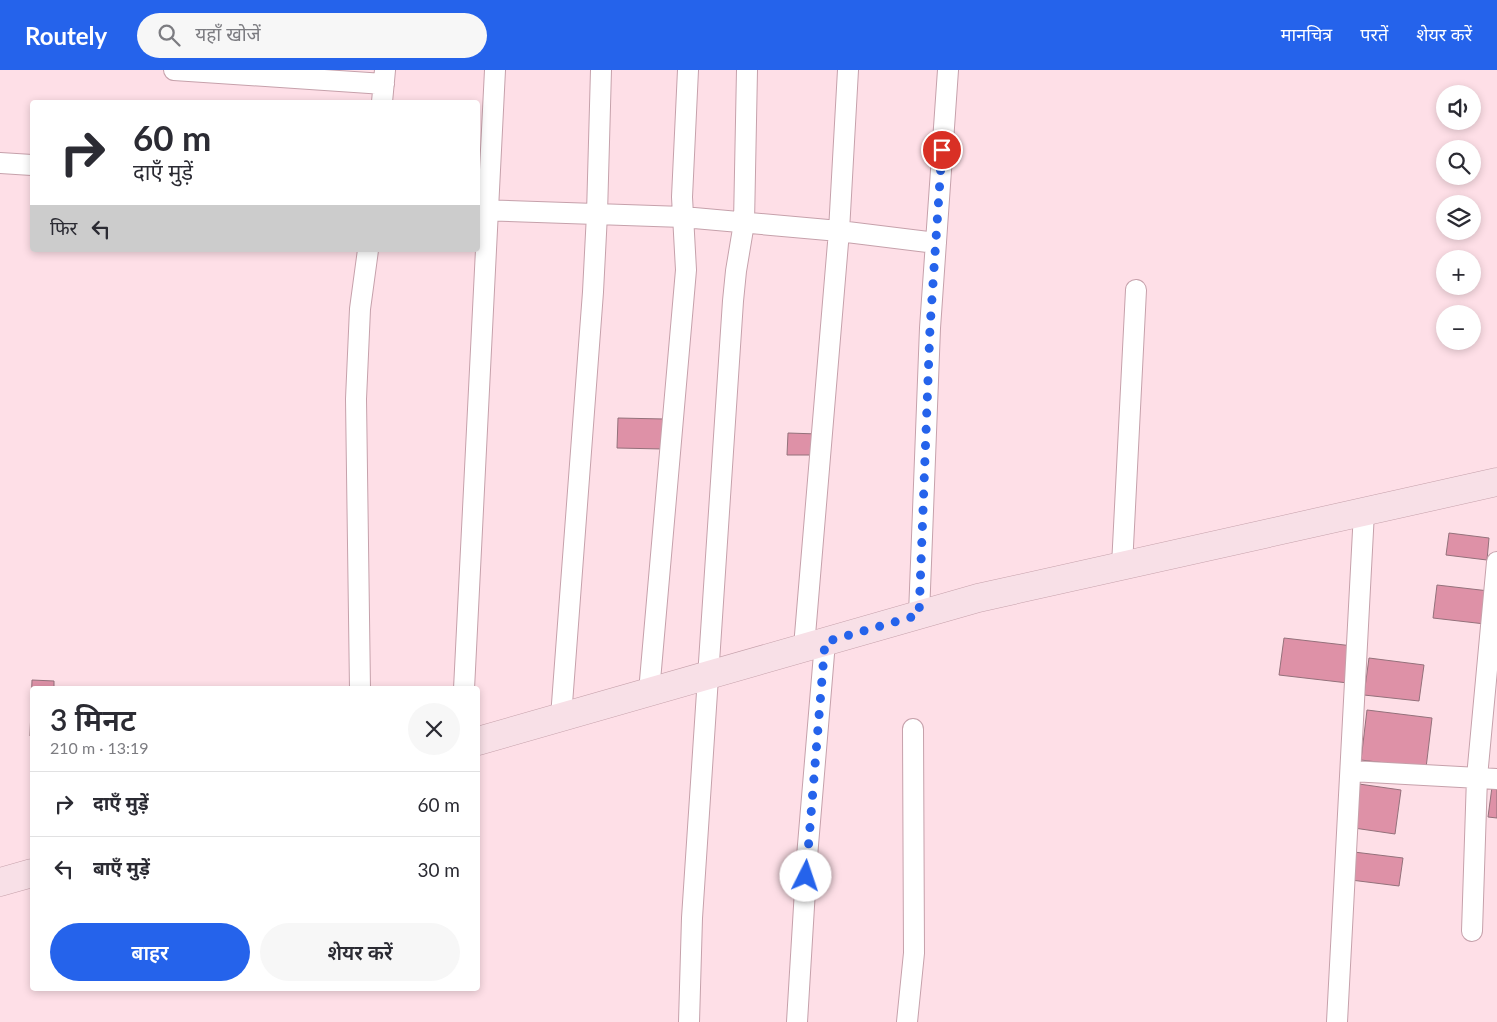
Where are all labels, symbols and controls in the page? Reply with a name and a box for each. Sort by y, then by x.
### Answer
search box [137,13,487,58]
text: Routely [25,21,107,50]
icon: search [155,21,183,49]
text: यहाँ खोजें [195,22,261,45]
text: मानचित्र [1281,23,1332,45]
text: परतें [1360,23,1388,45]
text: शेयर करें [1416,23,1472,45]
map controls [1436,85,1481,350]
button: sound [1436,85,1481,130]
text: 60 m [133,116,211,158]
icon: right [50,120,115,185]
pin [921,129,963,171]
icon: arrive [928,136,956,164]
button: search [1436,140,1481,185]
text: दाएँ मुड़ें [133,158,193,185]
button: layers [1436,195,1481,240]
icon: left [87,215,115,243]
text: फिर [50,216,77,239]
button: + [1436,250,1481,295]
button: − [1436,305,1481,350]
text: 3 मिनट [50,701,136,737]
button: close [408,703,460,755]
text: 210 m · 13:19 [50,738,149,757]
icon: right [50,790,78,818]
text: दाएँ मुड़ें [93,791,149,814]
text: 60 m [417,793,460,816]
position arrow [779,849,831,901]
icon: left [50,855,78,883]
text: बाएँ मुड़ें [93,856,150,879]
text: 30 m [417,858,460,881]
button: बाहर [50,923,250,981]
button: शेयर करें [260,923,460,981]

